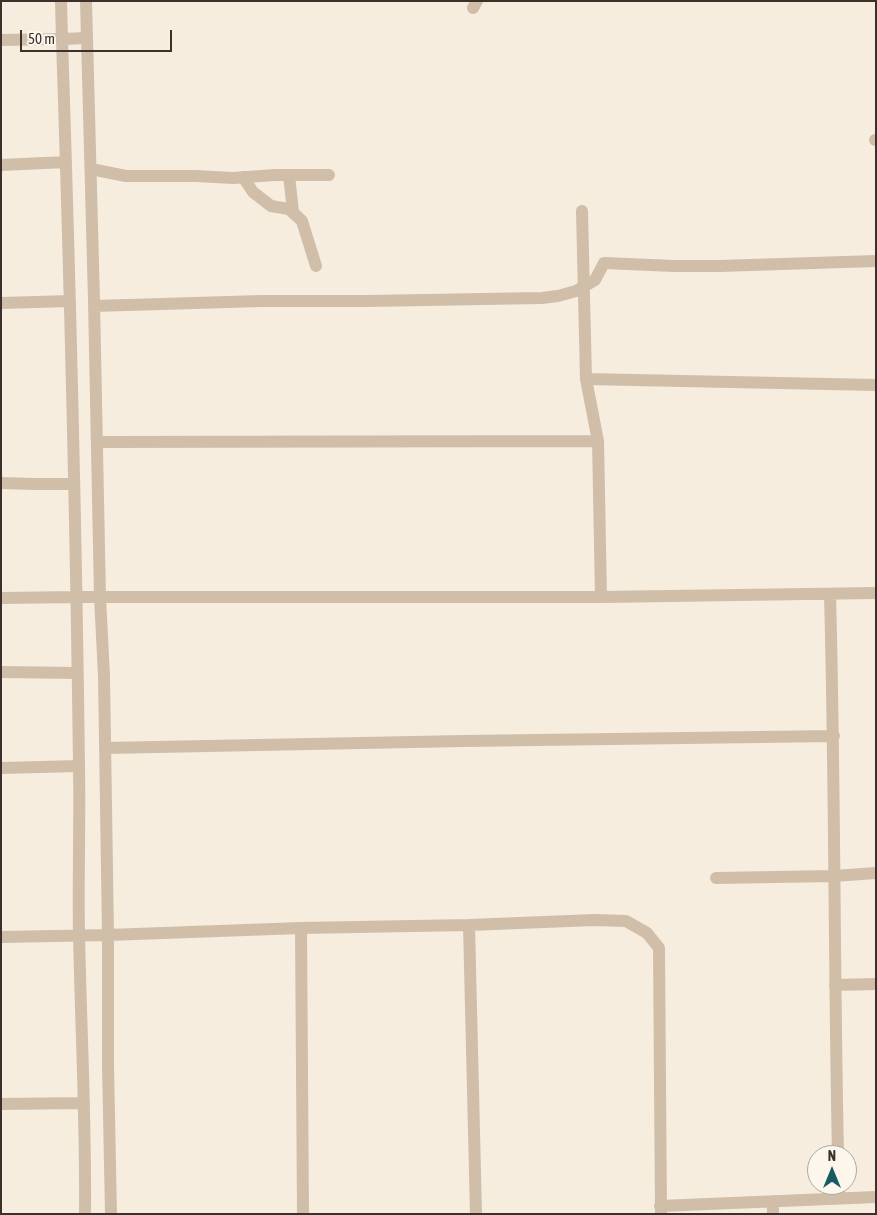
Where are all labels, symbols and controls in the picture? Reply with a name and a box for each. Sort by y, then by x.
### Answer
scale bar [22,20,175,52]
text: 50 m [28,30,55,47]
north arrow [807,1145,857,1195]
text: N [828,1148,836,1164]

